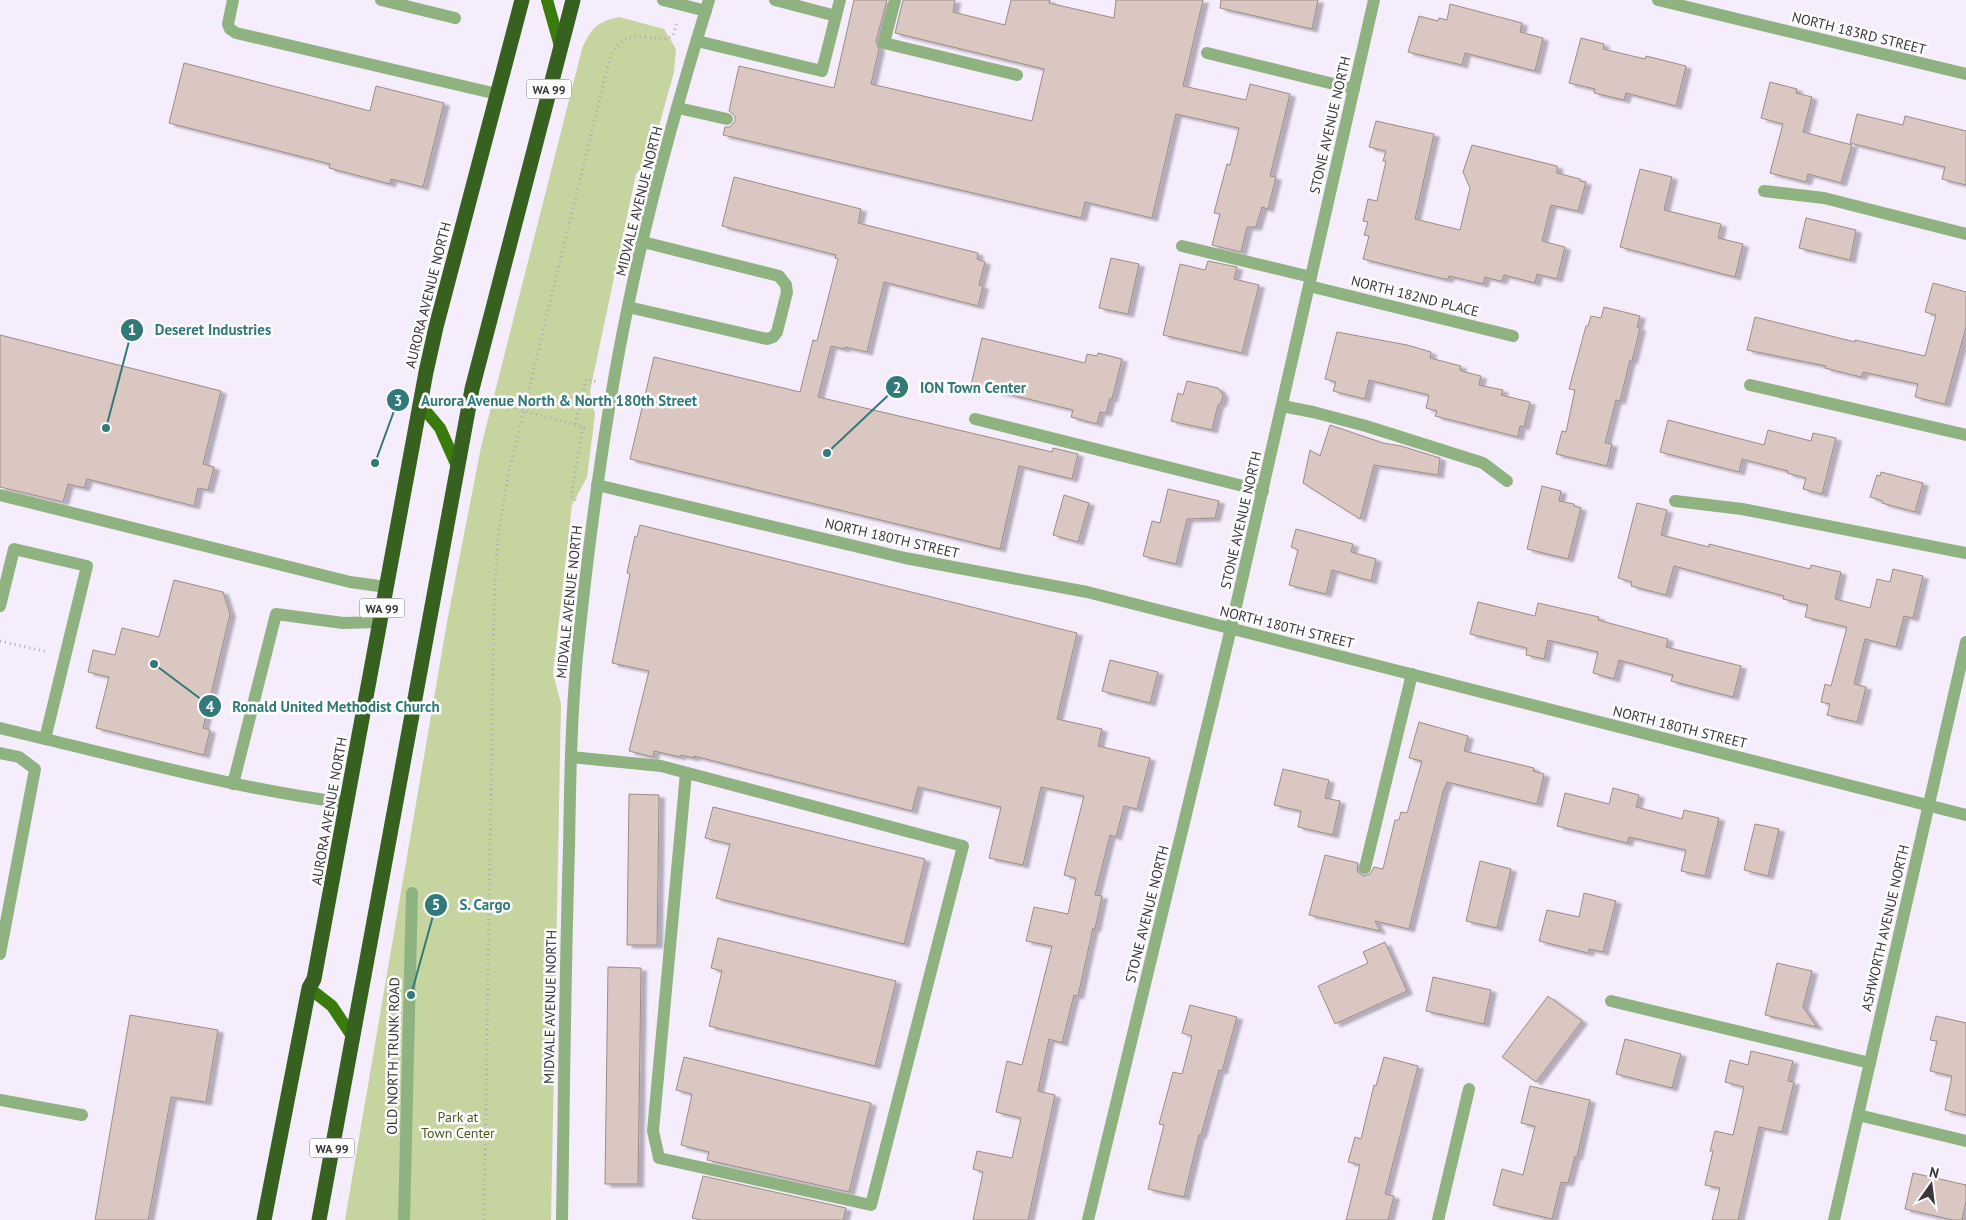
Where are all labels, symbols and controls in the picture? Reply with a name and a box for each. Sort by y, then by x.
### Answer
street label: NORTH 183RD STREET [1790,8,1928,58]
street label: STONE AVENUE NORTH [1305,54,1355,196]
road number: WA 99 [526,80,572,98]
street label: MIDVALE AVENUE NORTH [612,124,666,278]
street label: AURORA AVENUE NORTH [401,220,455,370]
street label: NORTH 182ND PLACE [1349,271,1481,321]
callout: Deseret Industries [119,315,281,345]
text: 1 [128,320,136,339]
text: Deseret Industries [155,320,271,339]
callout: ION Town Center [884,372,1036,402]
text: 2 [893,378,901,397]
text: ION Town Center [920,378,1027,397]
callout: Aurora Avenue North & North 180th Street [386,385,707,415]
text: 3 [394,391,402,410]
text: Aurora Avenue North & North 180th Street [421,391,698,410]
street label: STONE AVENUE NORTH [1216,449,1266,591]
street label: NORTH 180TH STREET [823,514,961,562]
street label: MIDVALE AVENUE NORTH [552,525,586,679]
road number: WA 99 [360,598,404,618]
street label: NORTH 180TH STREET [1218,602,1356,652]
callout: Ronald United Methodist Church [197,691,450,721]
text: 4 [206,697,215,716]
text: Ronald United Methodist Church [232,697,440,716]
street label: NORTH 180TH STREET [1611,702,1749,752]
street label: AURORA AVENUE NORTH [307,736,351,886]
street label: ASHWORTH AVENUE NORTH [1857,843,1913,1013]
street label: STONE AVENUE NORTH [1121,844,1173,984]
callout: S. Cargo [423,890,521,920]
text: 5 [432,895,440,914]
text: S. Cargo [459,895,511,914]
street label: MIDVALE AVENUE NORTH [540,930,560,1084]
street label: OLD NORTH TRUNK ROAD [383,977,403,1135]
park label: Park at Town Center [421,1108,495,1142]
road number: WA 99 [310,1138,354,1158]
north arrow [1906,1160,1956,1210]
text: N [1928,1163,1941,1182]

